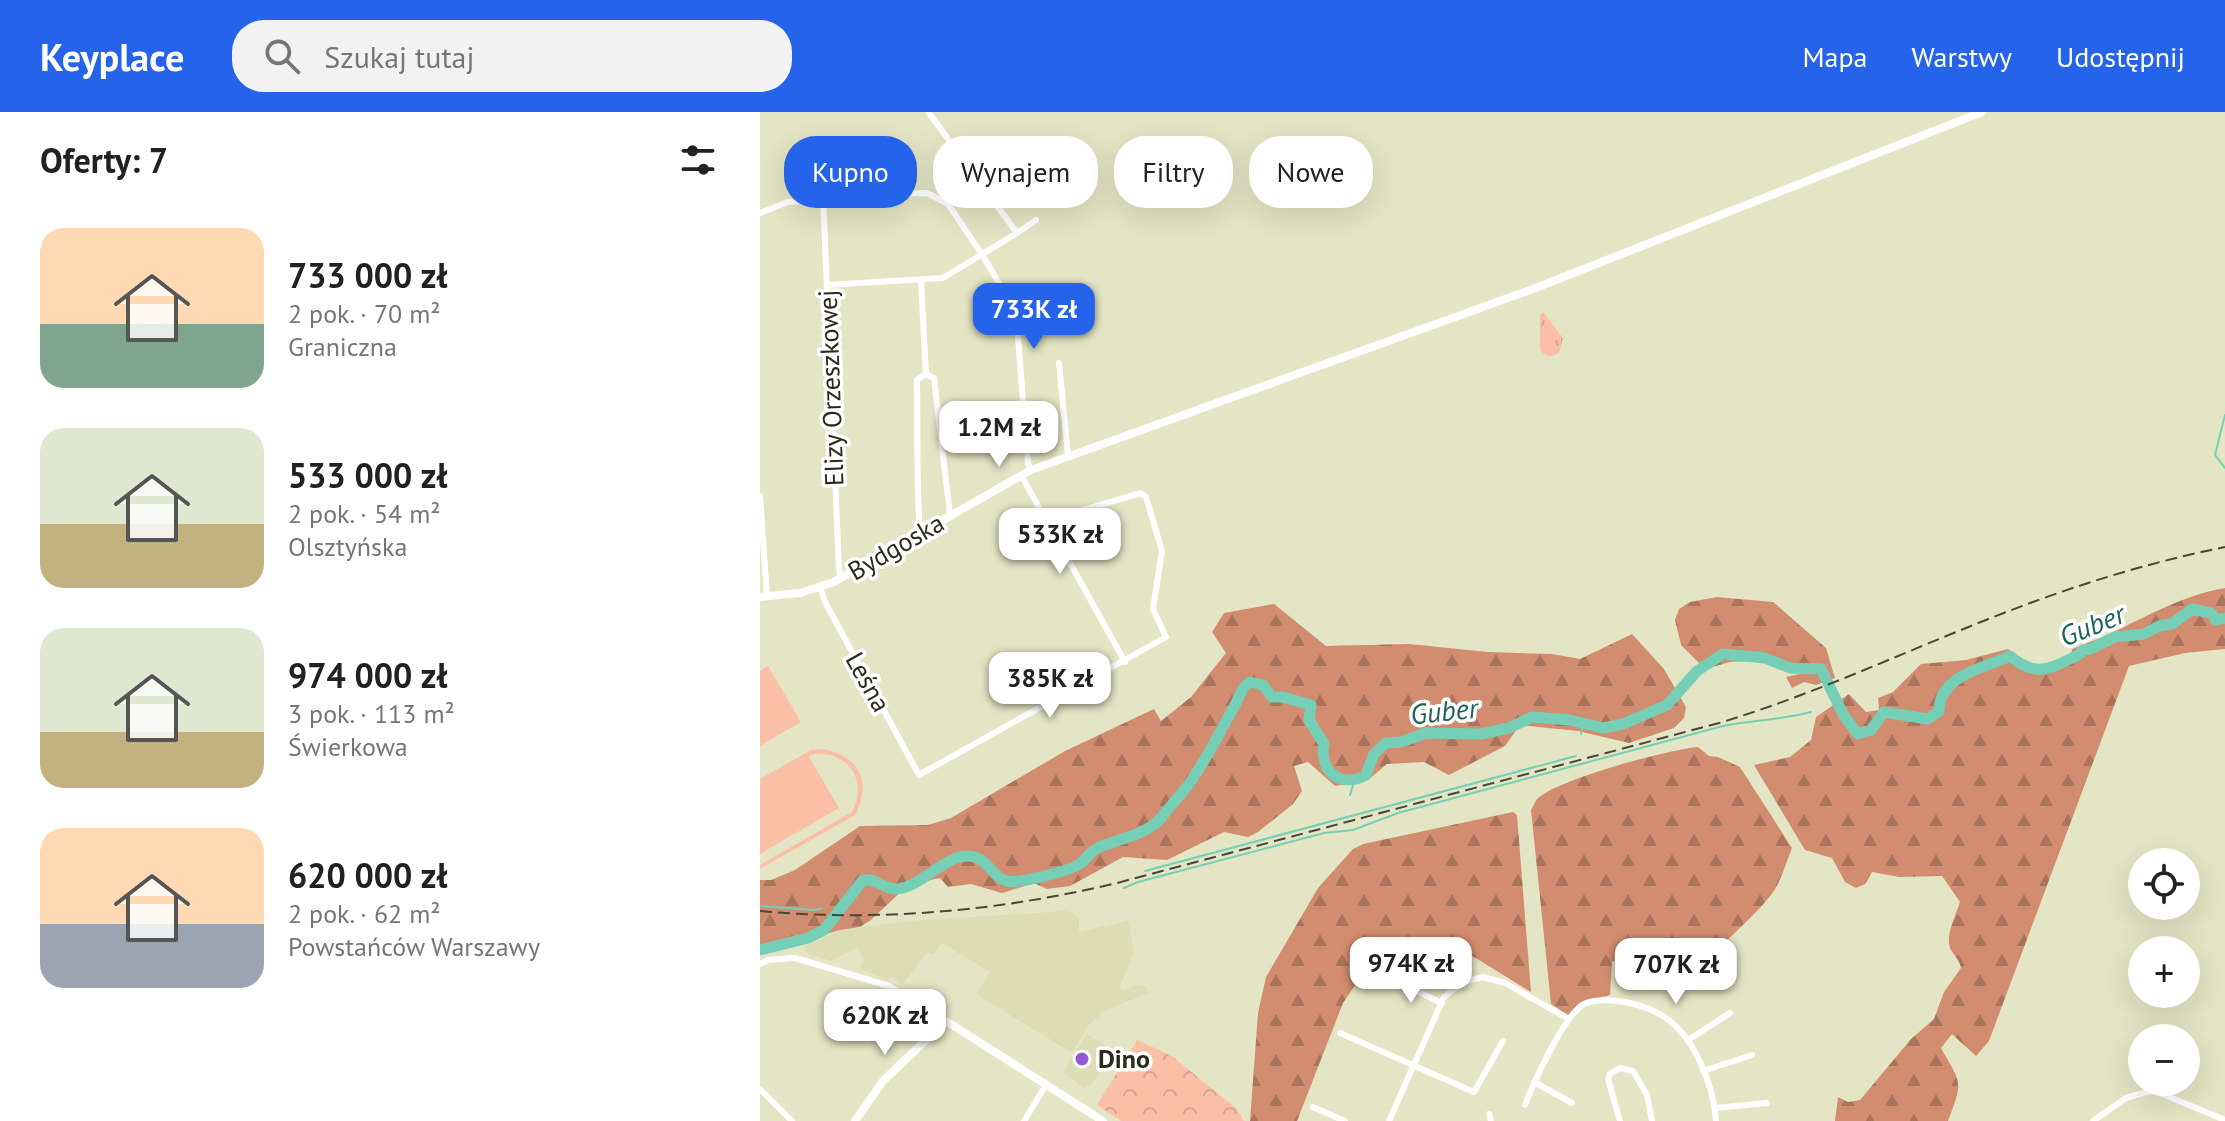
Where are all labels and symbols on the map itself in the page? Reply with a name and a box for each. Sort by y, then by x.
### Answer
pin: 733K zł [960,283,1108,351]
street label: Elizy Orzeszkowej [811,289,850,487]
pin: 1.2M zł [925,401,1073,469]
street label: Bydgoska [842,506,950,587]
pin: 533K zł [986,508,1134,576]
water label: Guber [2054,594,2132,654]
street label: Leśna [839,646,898,717]
pin: 385K zł [976,652,1124,720]
water label: Guber [1409,688,1481,732]
pin: 974K zł [1337,937,1485,1005]
pin: 707K zł [1602,938,1750,1006]
pin: 620K zł [811,989,959,1057]
place label: Dino [1098,1042,1150,1075]
marker: Dino [1073,1050,1091,1068]

